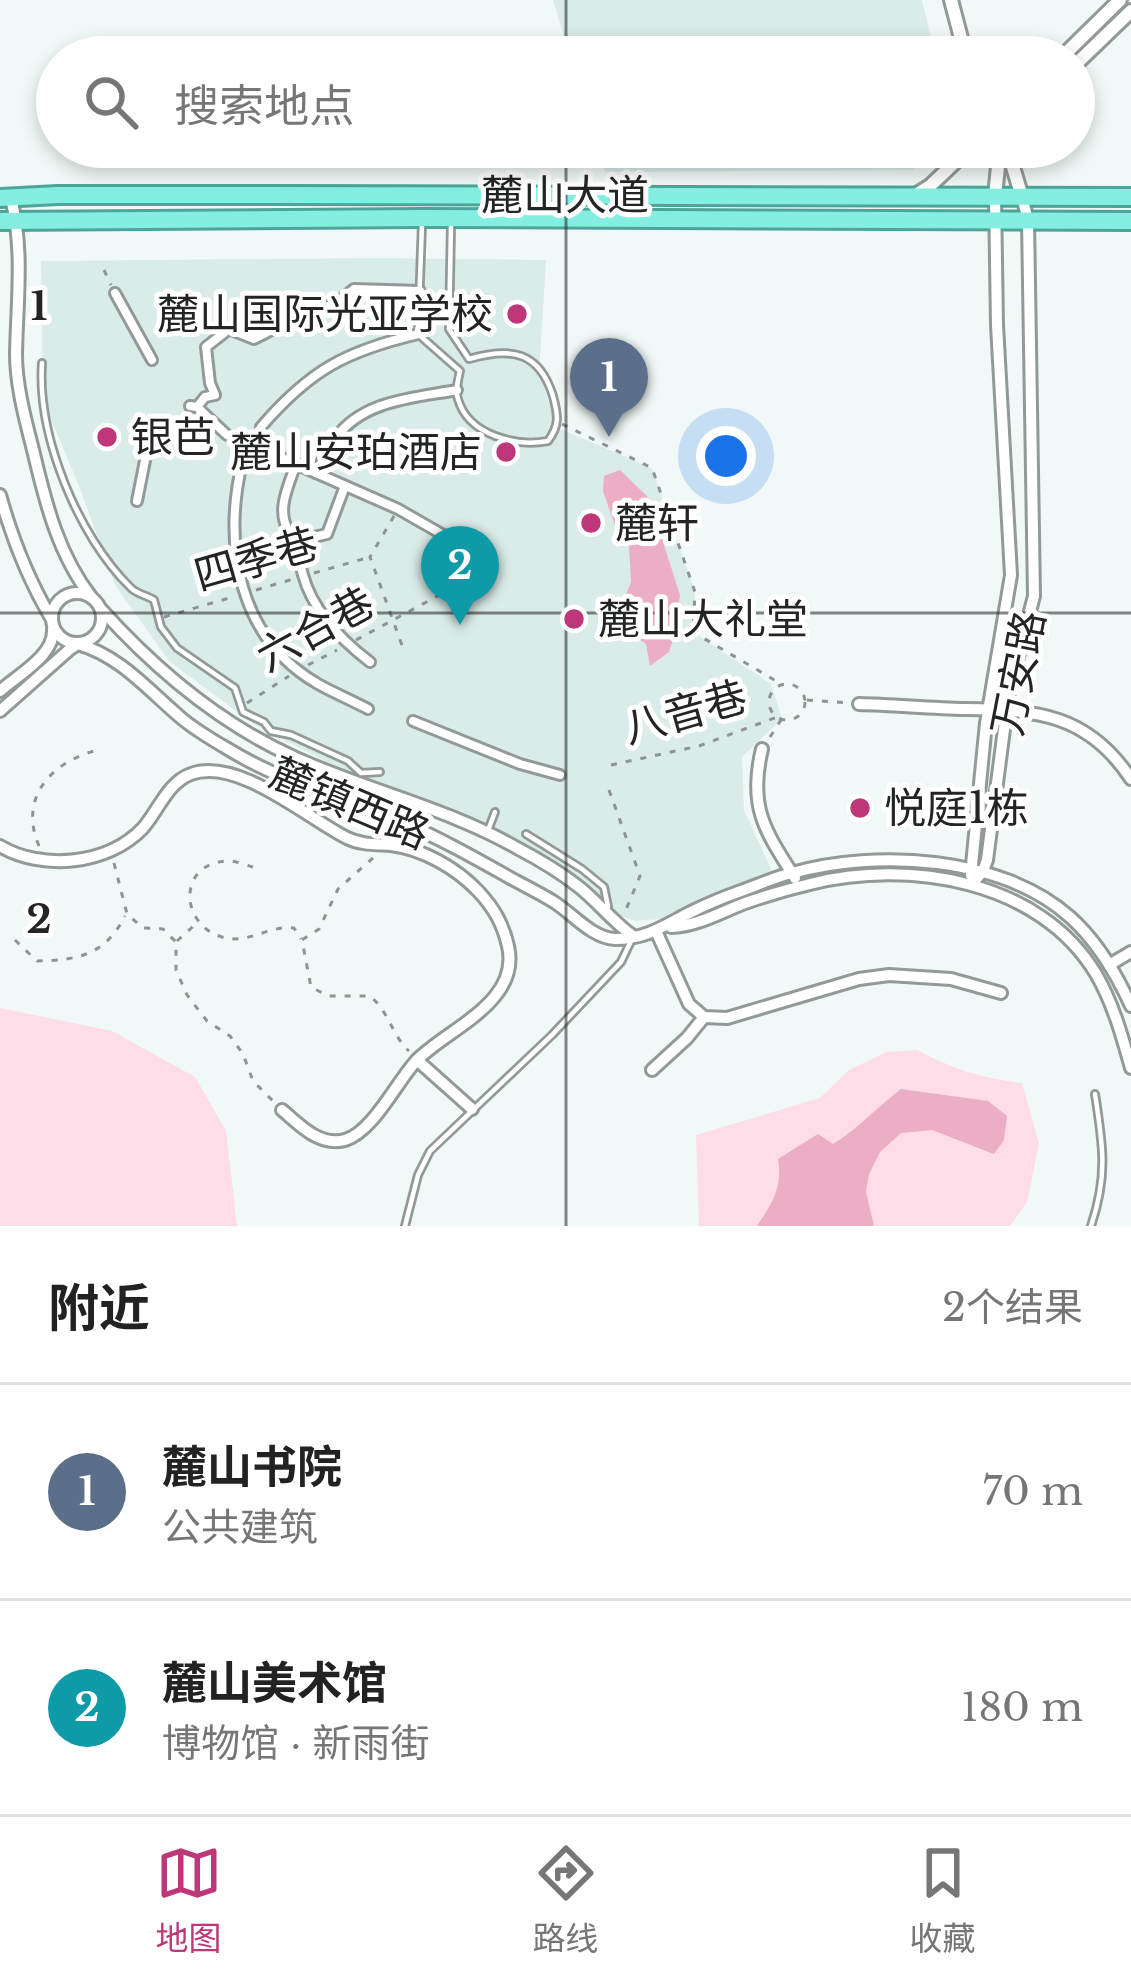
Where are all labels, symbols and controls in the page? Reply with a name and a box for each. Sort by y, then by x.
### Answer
search box [36,36,1095,168]
icon: search [78,69,144,135]
text: 搜索地点 [174,78,354,134]
street label: 麓山大道 [481,169,649,221]
text: 1 [30,282,48,331]
place label: 麓山国际光亚学校 [157,288,493,340]
marker: 麓山国际光亚学校 [504,301,530,327]
pin: 1 [570,338,648,437]
place label: 银芭 [131,411,215,463]
marker: 银芭 [94,424,120,450]
place label: 麓山安珀酒店 [230,426,482,478]
your location [696,426,756,486]
marker: 麓山安珀酒店 [493,439,519,465]
place label: 麓轩 [615,497,699,549]
marker: 麓轩 [578,510,604,536]
street label: 四季巷 [188,517,324,601]
pin: 2 [421,526,499,625]
street label: 六合巷 [247,576,383,682]
place label: 麓山大礼堂 [598,593,808,645]
marker: 麓山大礼堂 [561,606,587,632]
street label: 万安路 [980,606,1056,740]
street label: 八音巷 [617,670,753,754]
street label: 麓镇西路 [263,746,437,860]
place label: 悦庭1栋 [884,782,1029,834]
marker: 悦庭1栋 [847,795,873,821]
text: 2 [26,895,52,944]
text: 附近 [48,1277,150,1340]
text: 2个结果 [942,1283,1083,1332]
text: 麓山书院 [162,1439,342,1495]
text: 1 [78,1467,96,1516]
text: 70 m [983,1467,1083,1516]
text: 公共建筑 [162,1503,318,1552]
text: 麓山美术馆 [162,1655,387,1711]
text: 2 [74,1683,100,1732]
text: 180 m [961,1683,1083,1732]
text: 博物馆 · 新雨街 [162,1719,430,1768]
tab: 地图 [156,1840,222,1960]
tab: 路线 [533,1840,599,1960]
tab: 收藏 [910,1840,976,1960]

